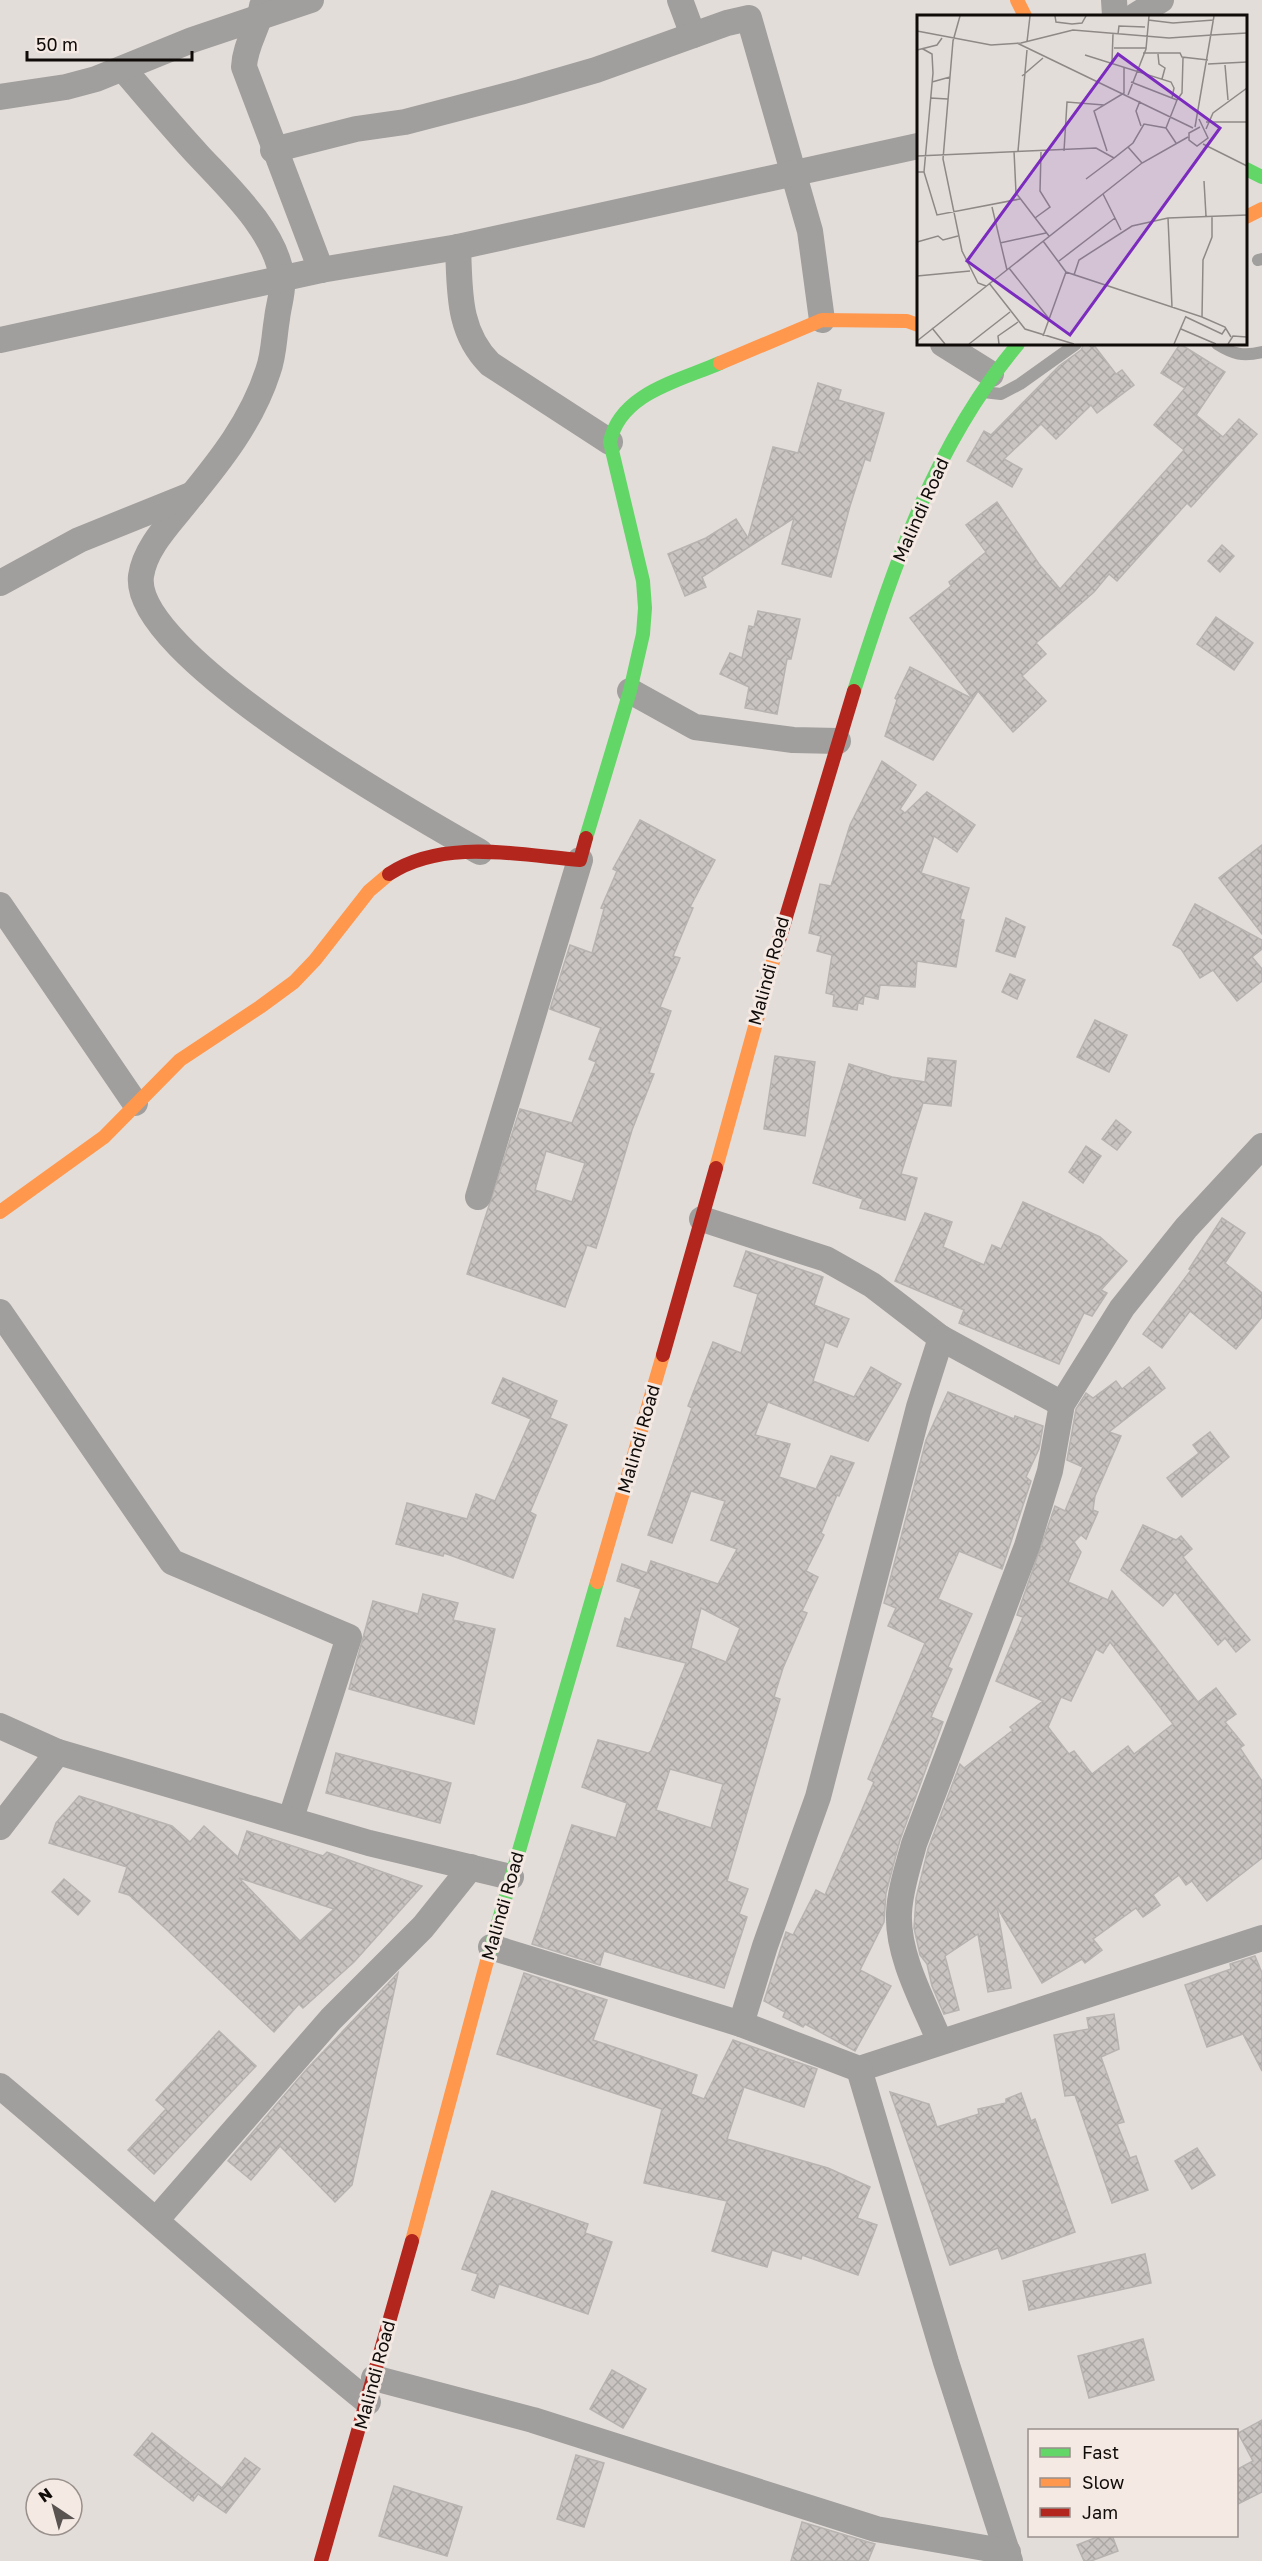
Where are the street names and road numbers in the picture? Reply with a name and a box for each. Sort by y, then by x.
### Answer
street label: Malindi Road [887,454,953,565]
street label: Malindi Road [743,914,793,1028]
street label: Malindi Road [612,1382,664,1495]
street label: Malindi Road [476,1849,528,1962]
street label: Malindi Road [349,2318,399,2432]

